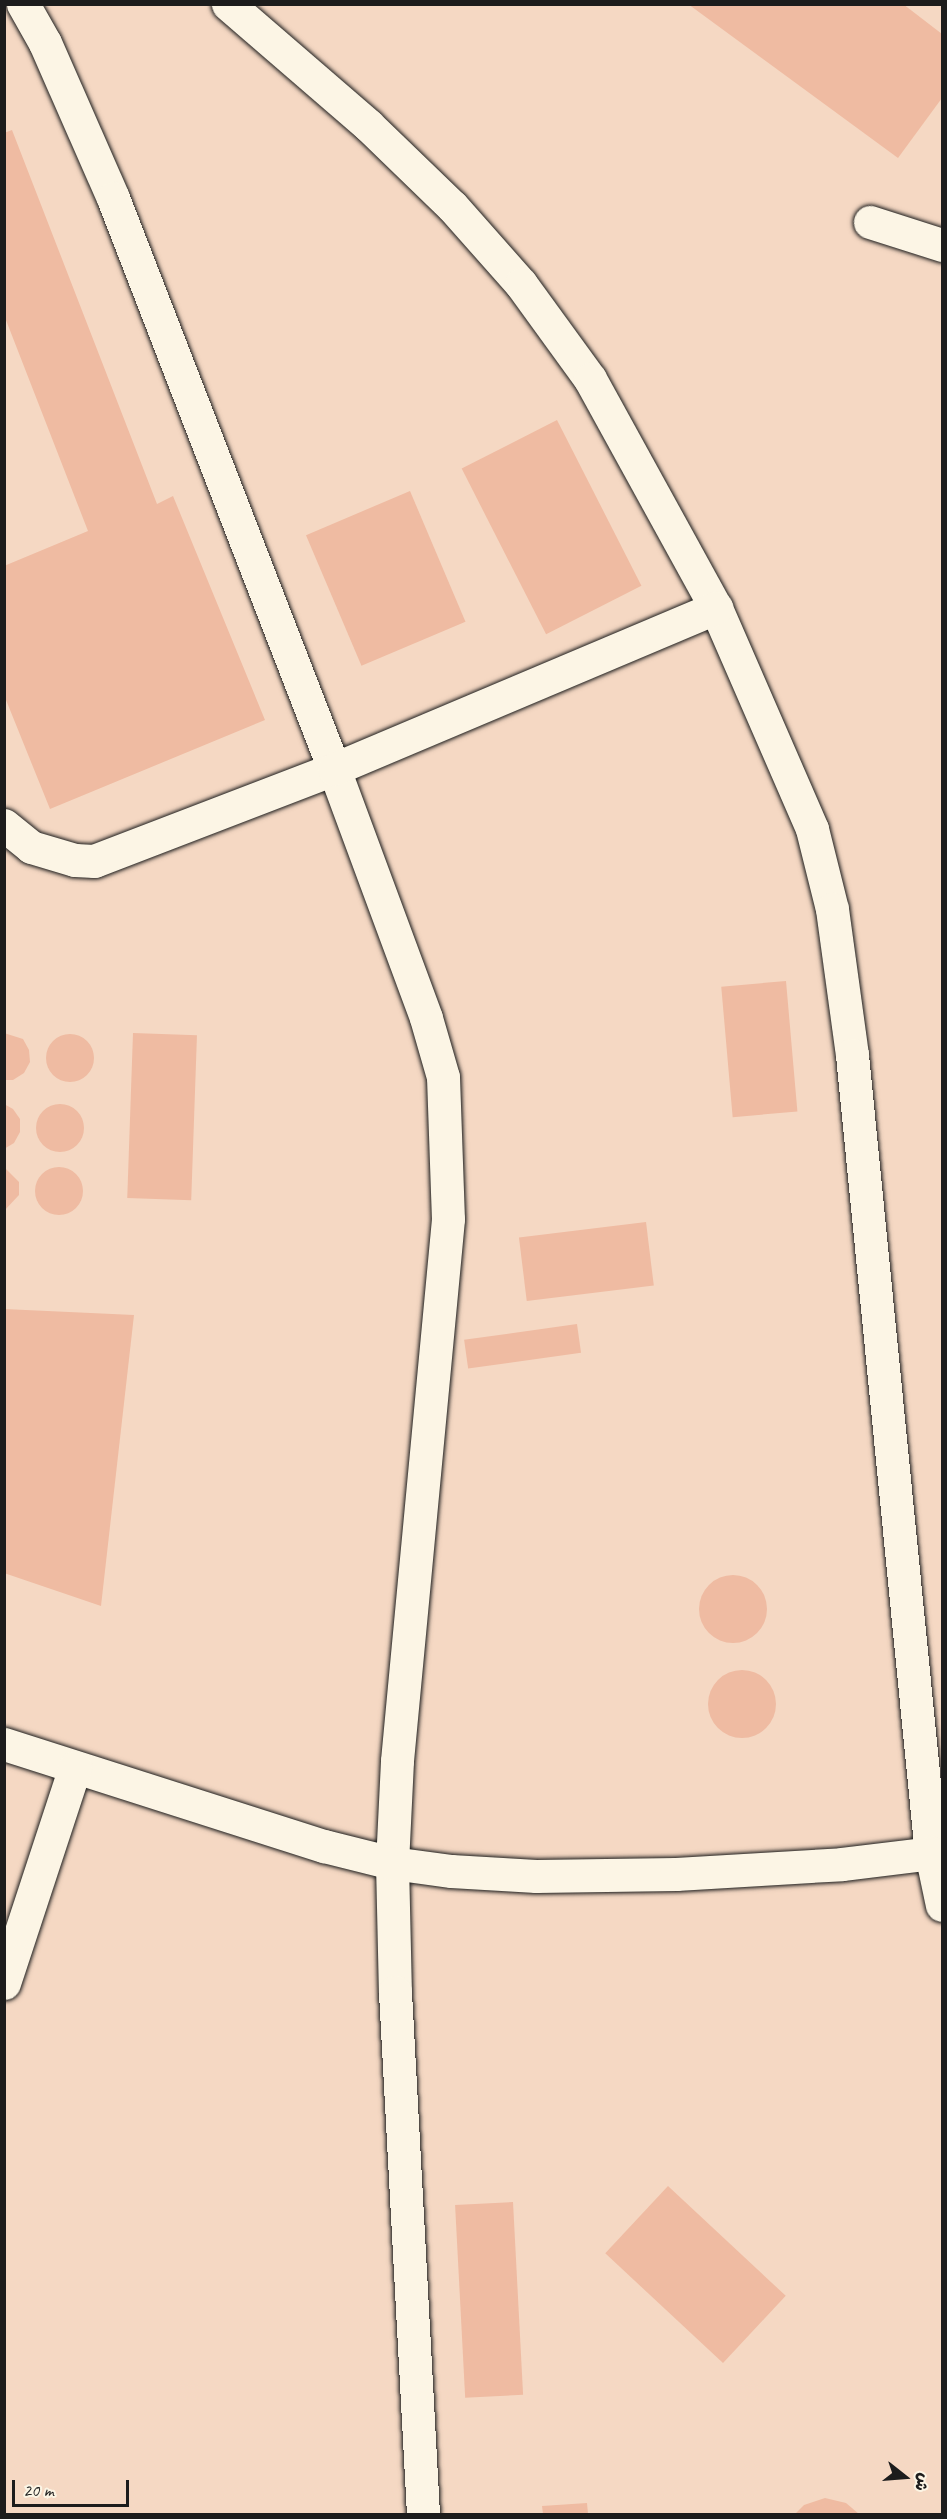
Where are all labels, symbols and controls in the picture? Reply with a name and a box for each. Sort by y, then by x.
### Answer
north arrow [875,2447,935,2507]
scale bar [15,2468,132,2506]
text: ش [910,2471,934,2494]
text: 20 m [23,2479,54,2501]

